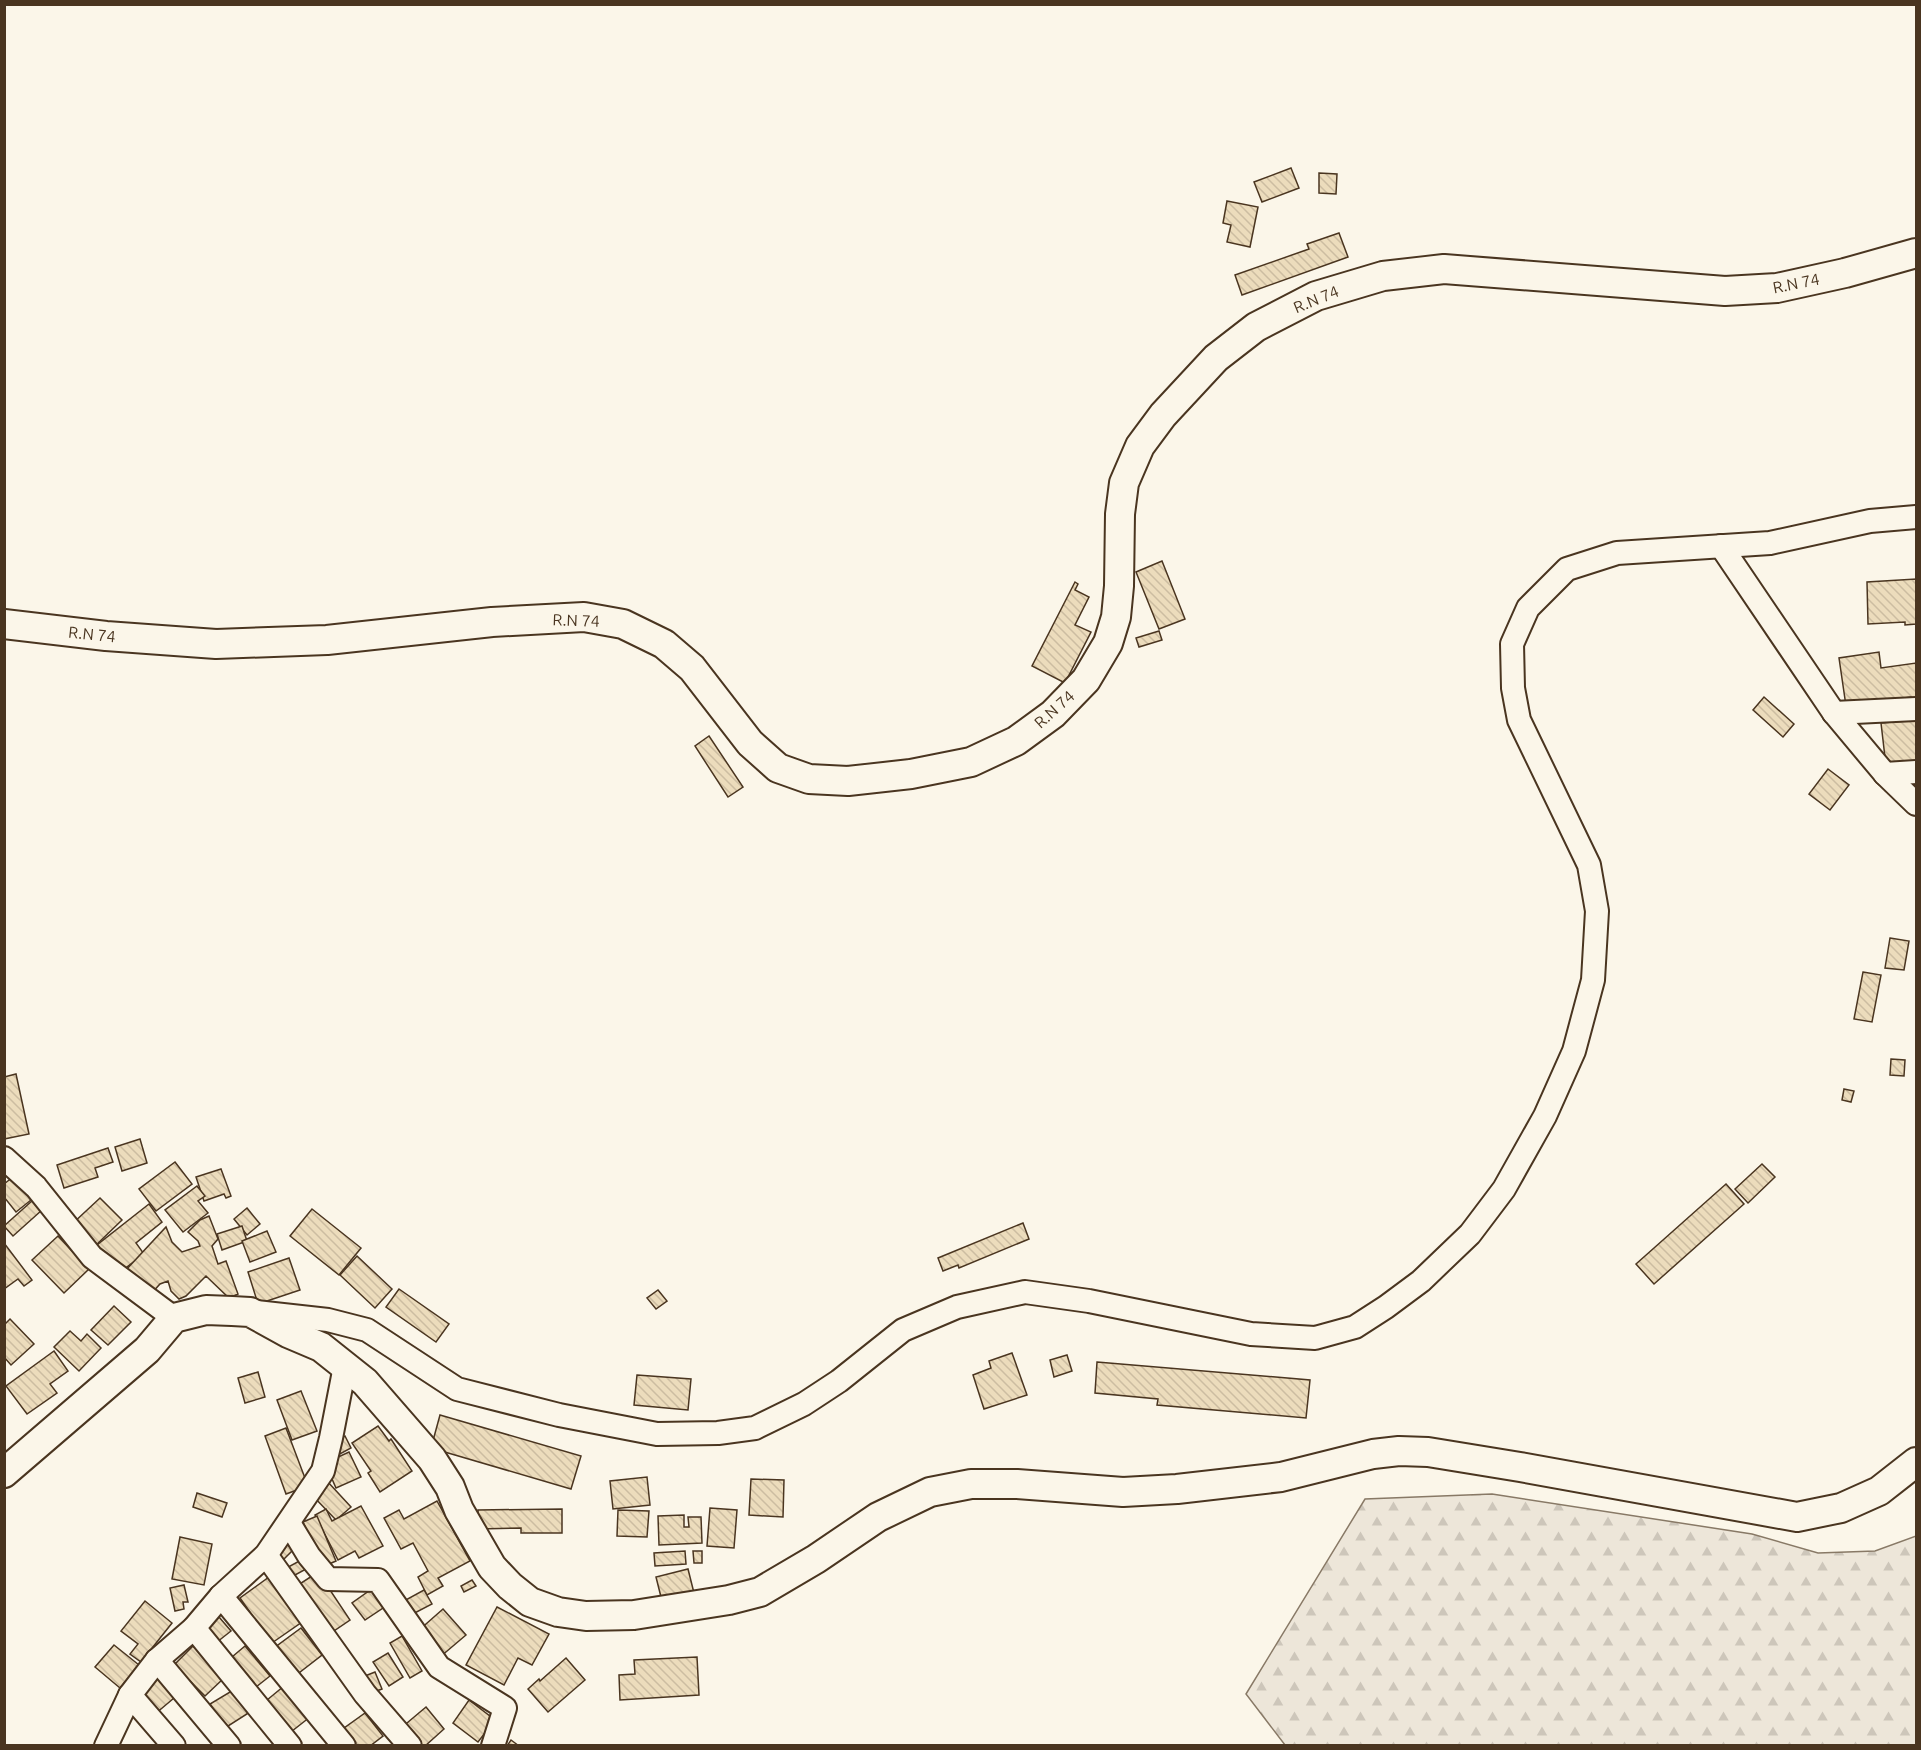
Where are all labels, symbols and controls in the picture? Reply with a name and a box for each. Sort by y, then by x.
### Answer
street label: R.N 74 [1771,270,1821,296]
street label: R.N 74 [1291,282,1341,316]
street label: R.N 74 [552,610,600,630]
street label: R.N 74 [68,623,116,645]
street label: R.N 74 [1030,686,1078,732]

